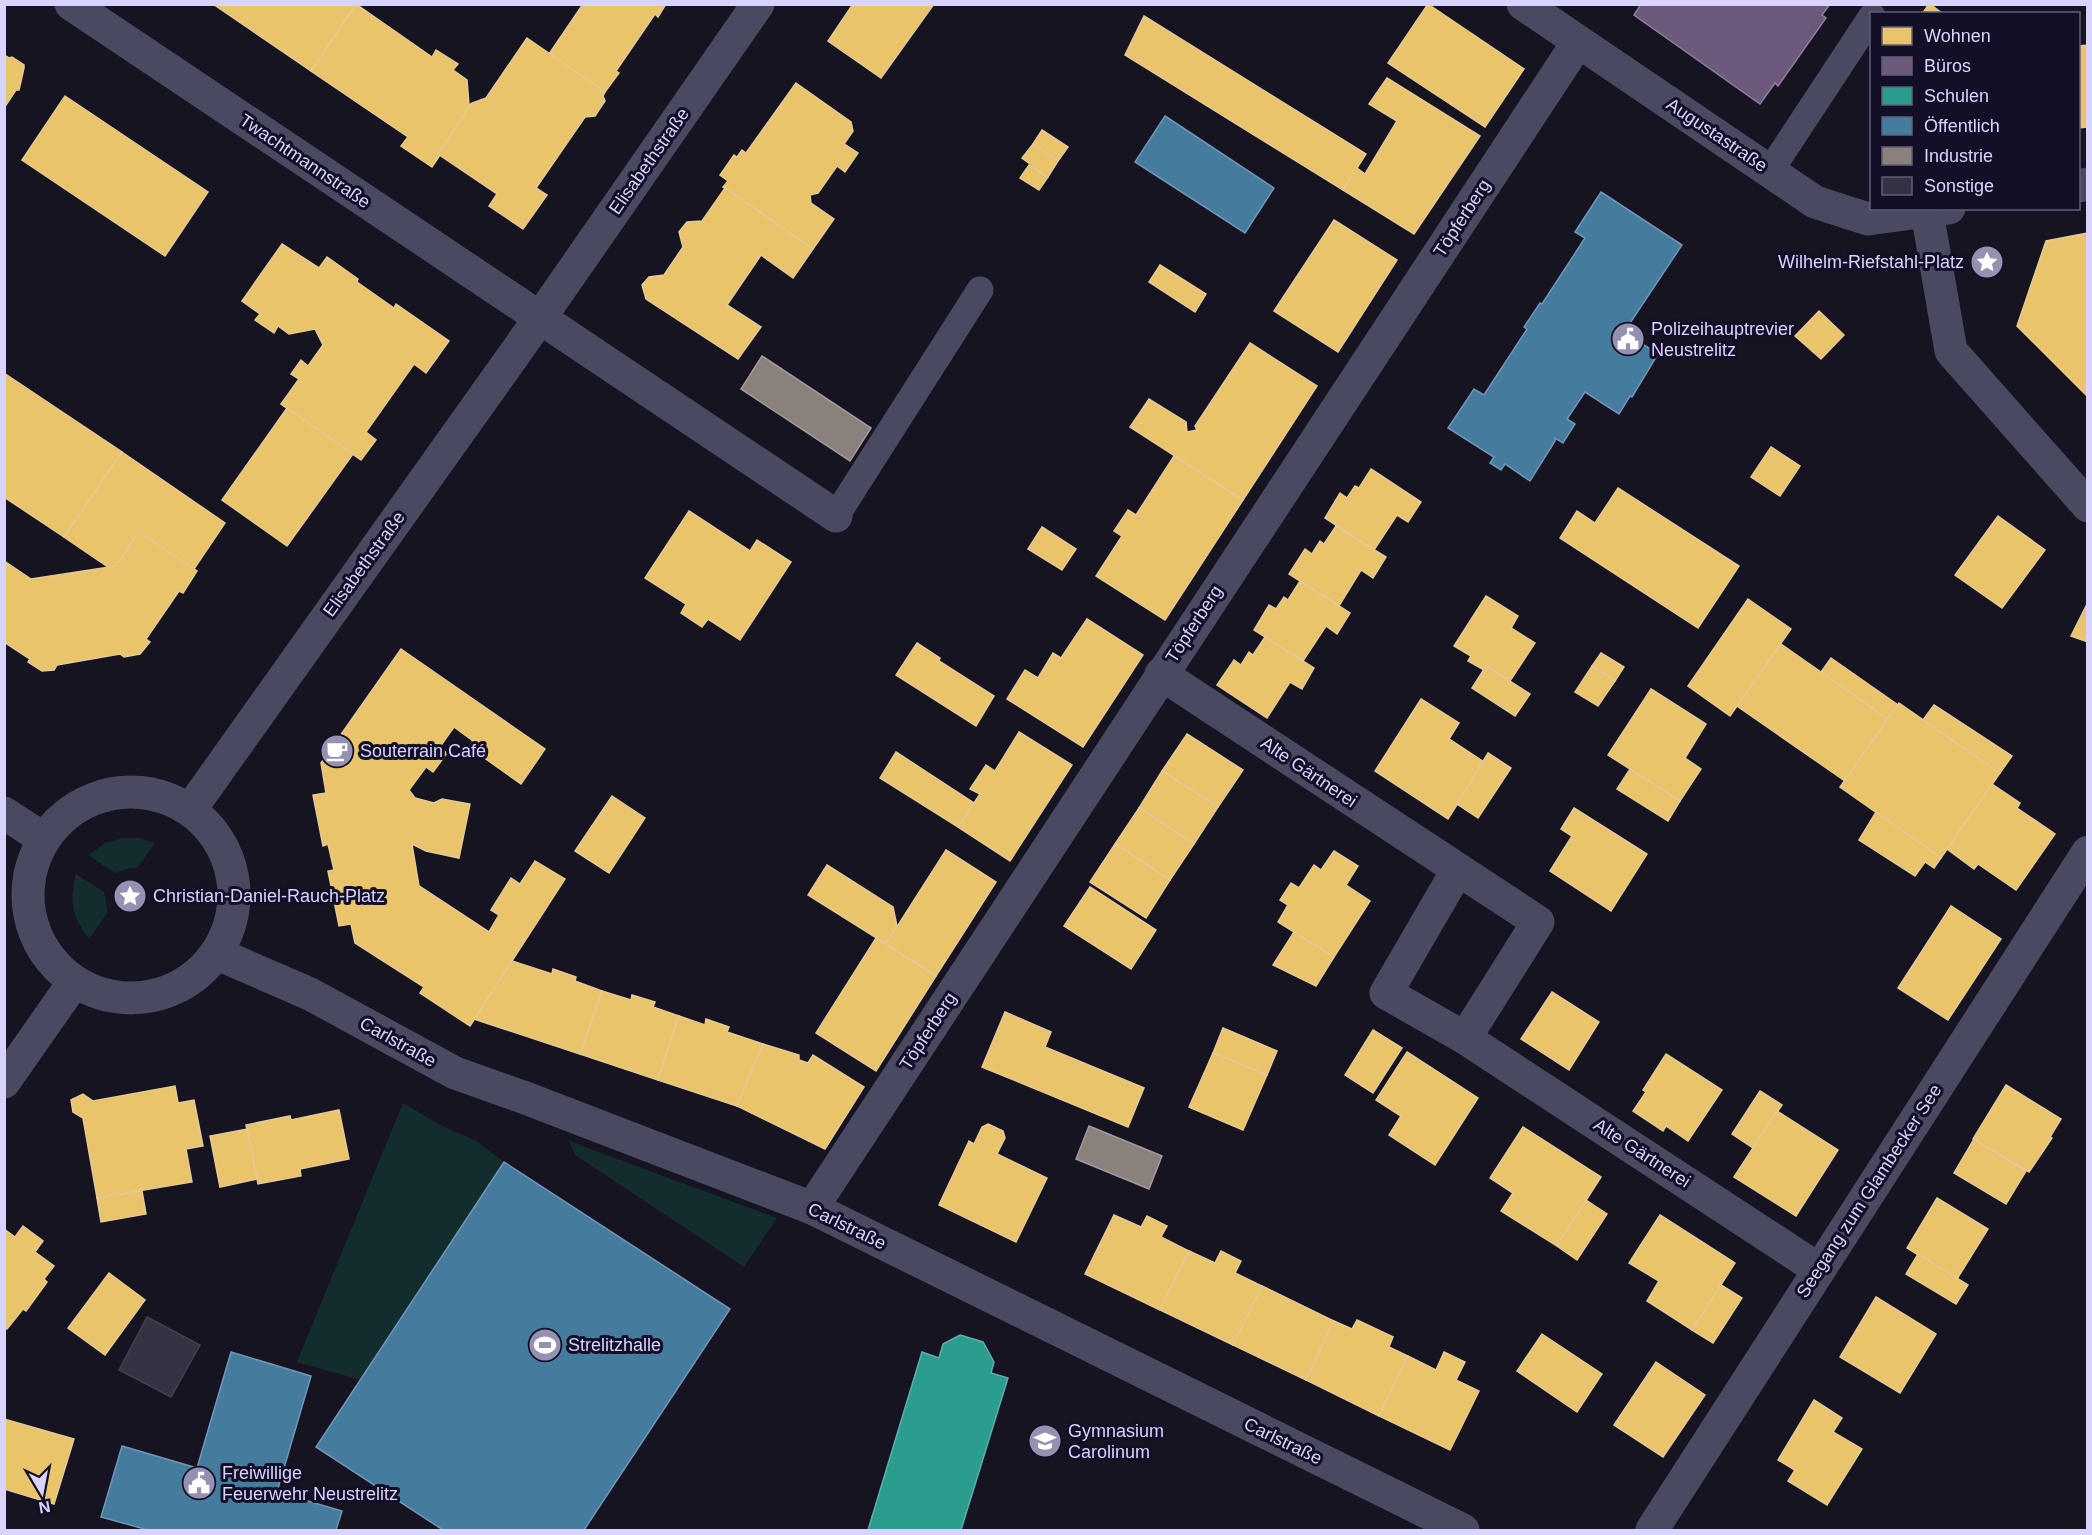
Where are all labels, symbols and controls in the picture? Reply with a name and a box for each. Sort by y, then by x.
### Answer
legend [1870,12,2080,210]
text: Wohnen [1924,26,1991,46]
text: Büros [1924,56,1971,76]
text: Schulen [1924,86,1989,106]
street label: Augustastraße [1663,94,1771,176]
street label: Elisabethstraße [605,104,693,218]
street label: Twachtmannstraße [236,110,374,212]
text: Öffentlich [1924,116,2000,136]
text: Industrie [1924,146,1993,166]
street label: Töpferberg [1430,176,1494,260]
text: Sonstige [1924,176,1994,196]
place icon: Wilhelm-Riefstahl-Platz [1969,244,2005,280]
place label: Wilhelm-Riefstahl-Platz [1778,252,1964,272]
place label: Polizeihauptrevier Neustrelitz [1651,319,1794,360]
public building icon: Polizeihauptrevier Neustrelitz [1610,321,1646,357]
street label: Elisabethstraße [319,508,409,620]
street label: Töpferberg [1162,582,1226,666]
cafe icon: Souterrain Café [319,733,355,769]
street label: Alte Gärtnerei [1257,733,1361,811]
place label: Souterrain Café [360,741,486,761]
place icon: Christian-Daniel-Rauch-Platz [112,878,148,914]
place label: Christian-Daniel-Rauch-Platz [153,886,385,906]
street label: Töpferberg [896,989,960,1073]
street label: Carlstraße [356,1013,440,1071]
street label: Seegang zum Glambecker See [1792,1081,1946,1301]
street label: Alte Gärtnerei [1590,1114,1694,1192]
street label: Carlstraße [805,1199,889,1253]
sports icon: Strelitzhalle [527,1327,563,1363]
place label: Strelitzhalle [568,1335,661,1355]
street label: Carlstraße [1241,1414,1325,1468]
place label: Gymnasium Carolinum [1068,1421,1164,1462]
school or university icon: Gymnasium Carolinum [1027,1423,1063,1459]
north arrow [12,1463,72,1523]
place label: Freiwillige Feuerwehr Neustrelitz [222,1463,398,1504]
public building icon: Freiwillige Feuerwehr Neustrelitz [181,1465,217,1501]
text: N [37,1498,52,1517]

